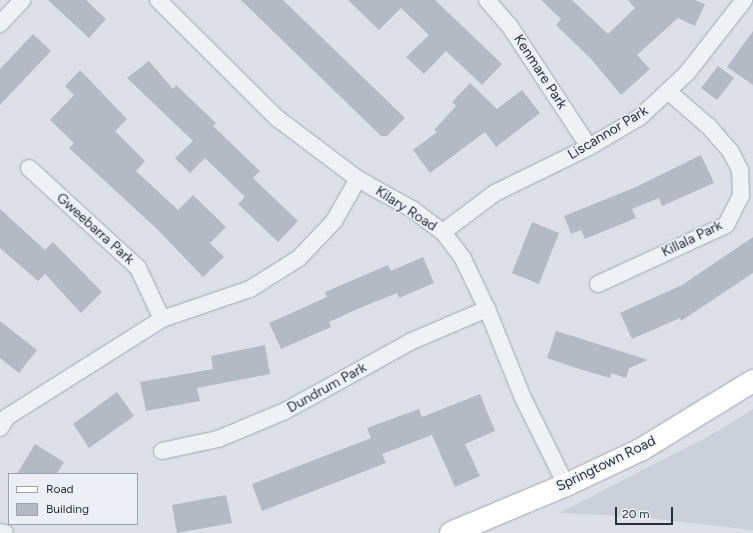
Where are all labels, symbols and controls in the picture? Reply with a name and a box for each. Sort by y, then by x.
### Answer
street label: Kenmare Park [510,32,570,112]
street label: Liscannor Park [565,103,651,163]
street label: Kilary Road [372,183,440,235]
street label: Gweebarra Park [53,190,137,268]
street label: Killala Park [659,217,725,261]
street label: Dundrum Park [284,359,370,417]
street label: Springtown Road [554,433,658,495]
legend [8,473,138,525]
text: Road [46,482,74,496]
scale bar [617,499,675,525]
text: Building [46,502,89,516]
text: 20 m [622,507,650,521]

